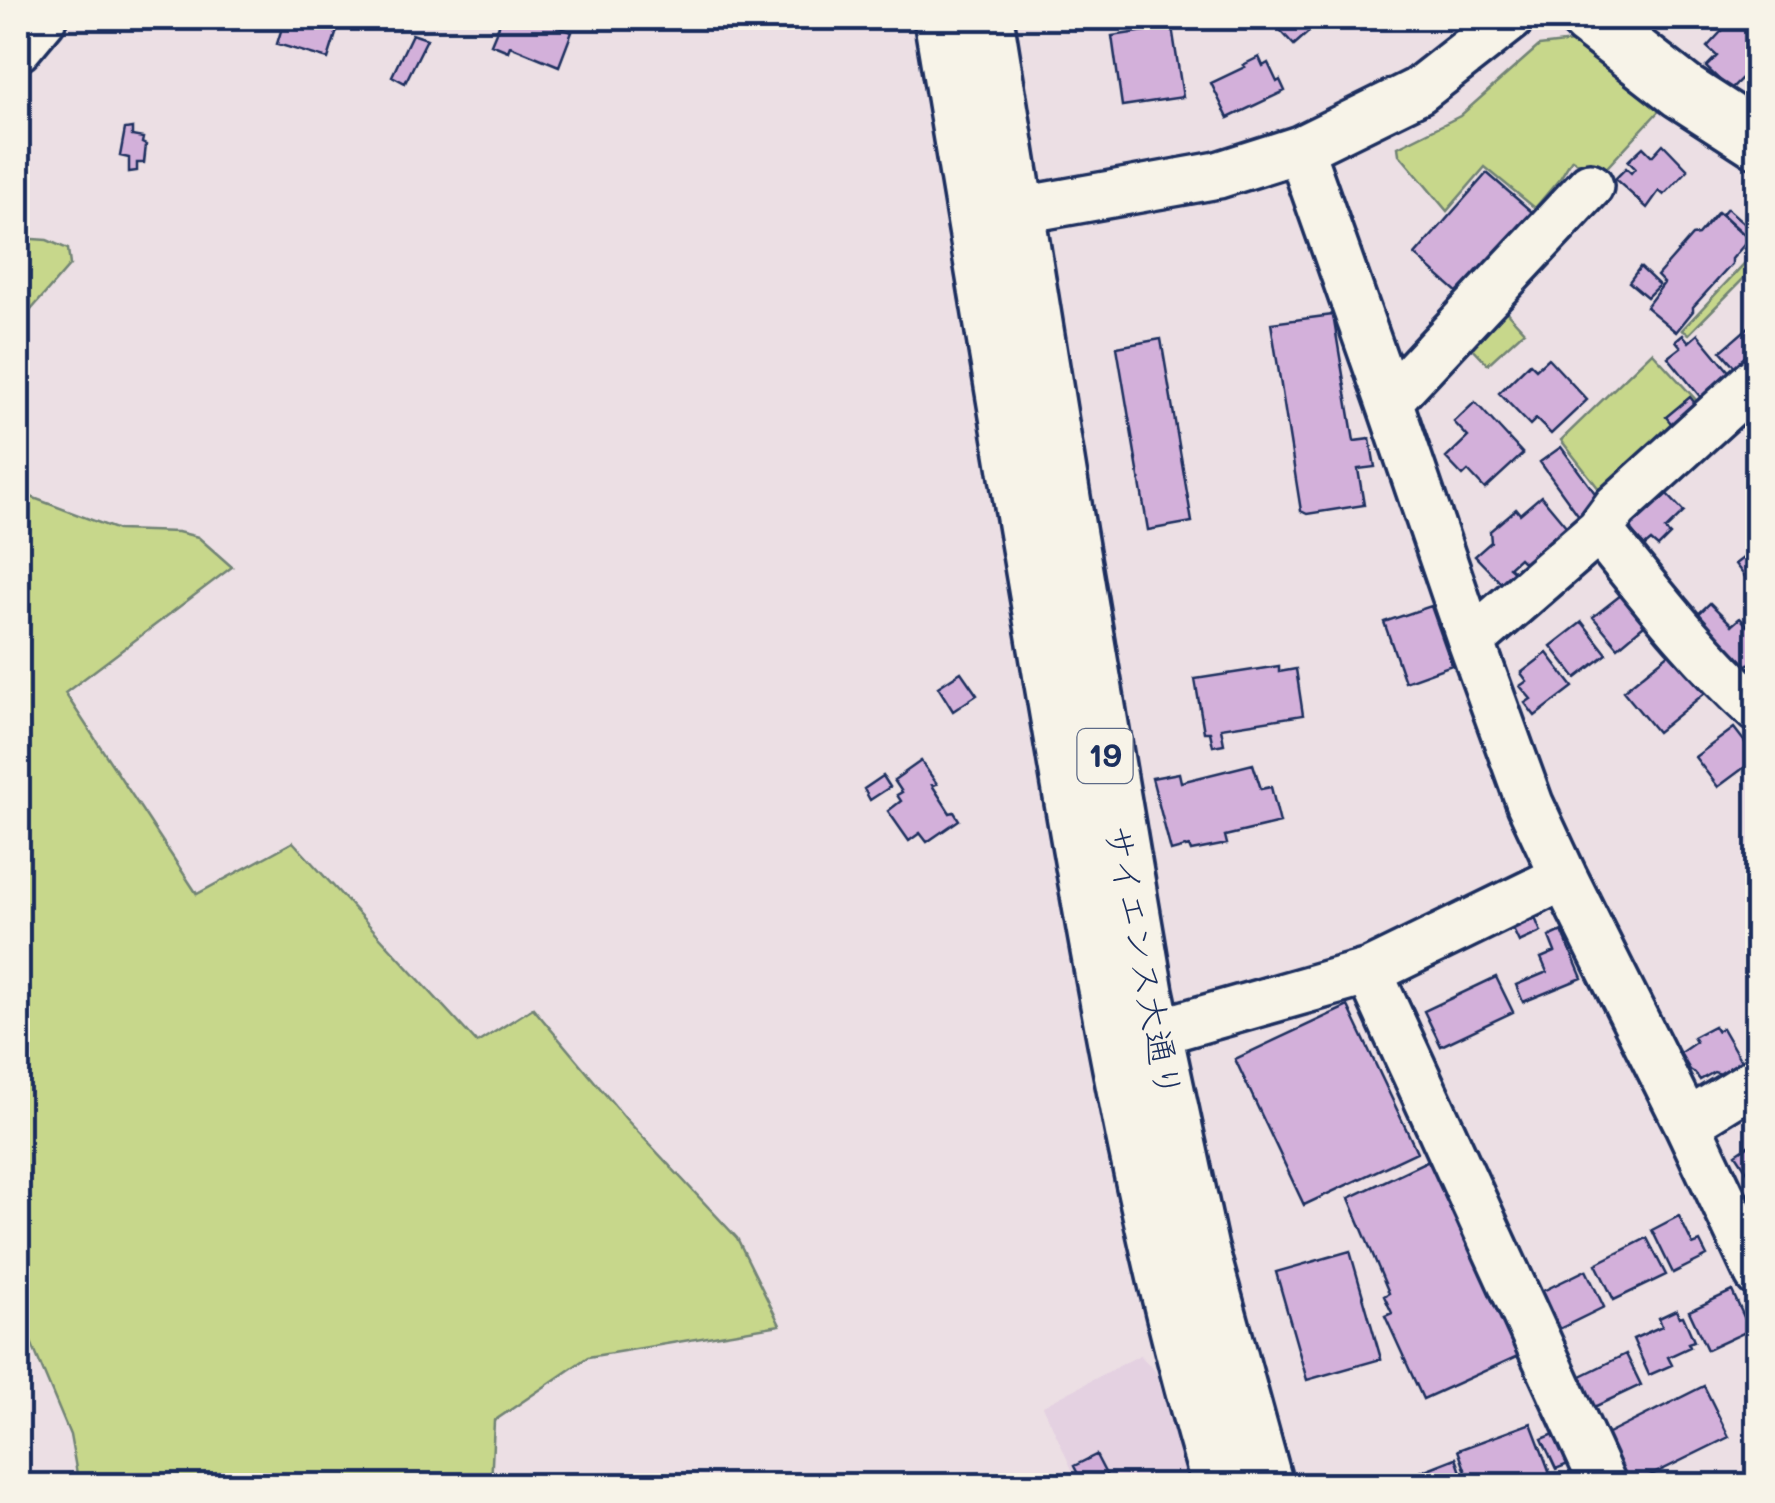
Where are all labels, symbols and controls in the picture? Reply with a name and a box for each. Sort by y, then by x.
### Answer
road number: 19 [1078,729,1132,783]
street label: サイエンス大通り [1096,821,1194,1102]

